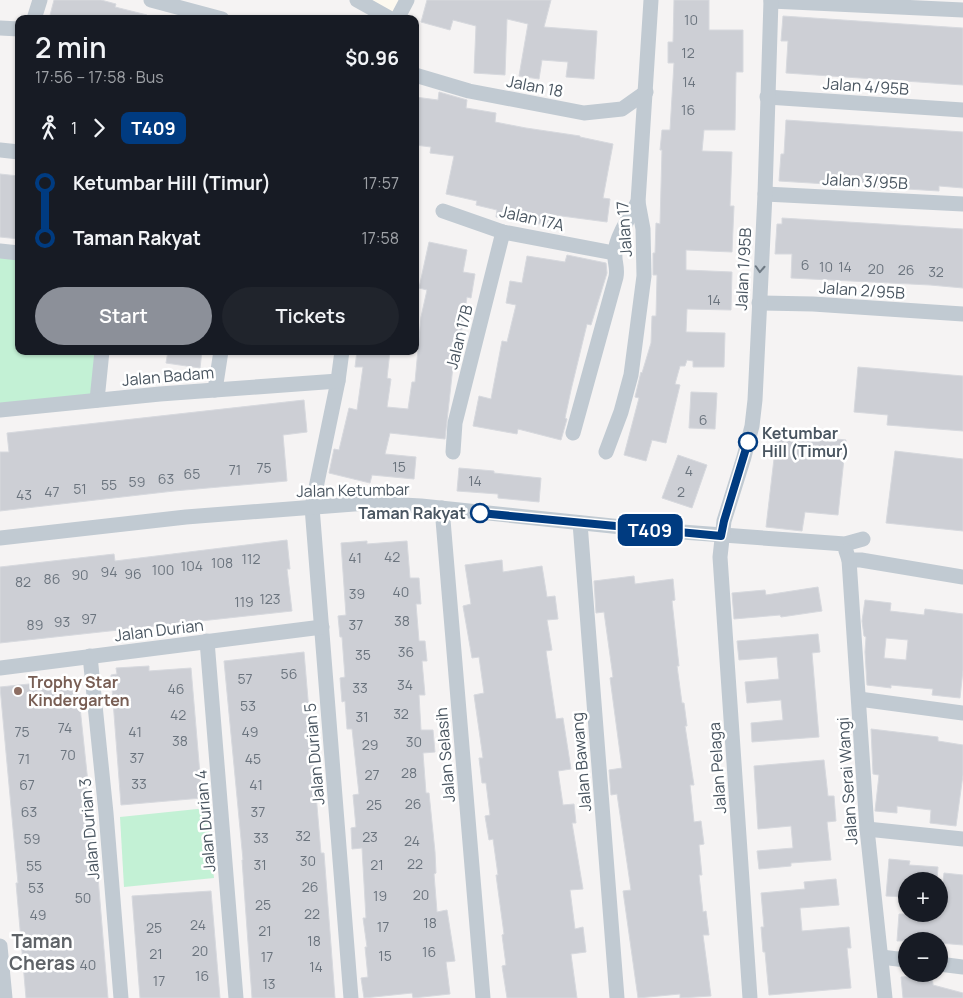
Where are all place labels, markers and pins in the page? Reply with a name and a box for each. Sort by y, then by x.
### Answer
place label: Ketumbar Hill (Timur) [762,422,849,462]
marker: Ketumbar Hill (Timur) [738,432,758,452]
place label: Taman Rakyat [358,502,466,524]
marker: Taman Rakyat [470,503,490,523]
place label: Trophy Star Kindergarten [28,671,130,711]
marker: Trophy Star Kindergarten [12,685,24,697]

